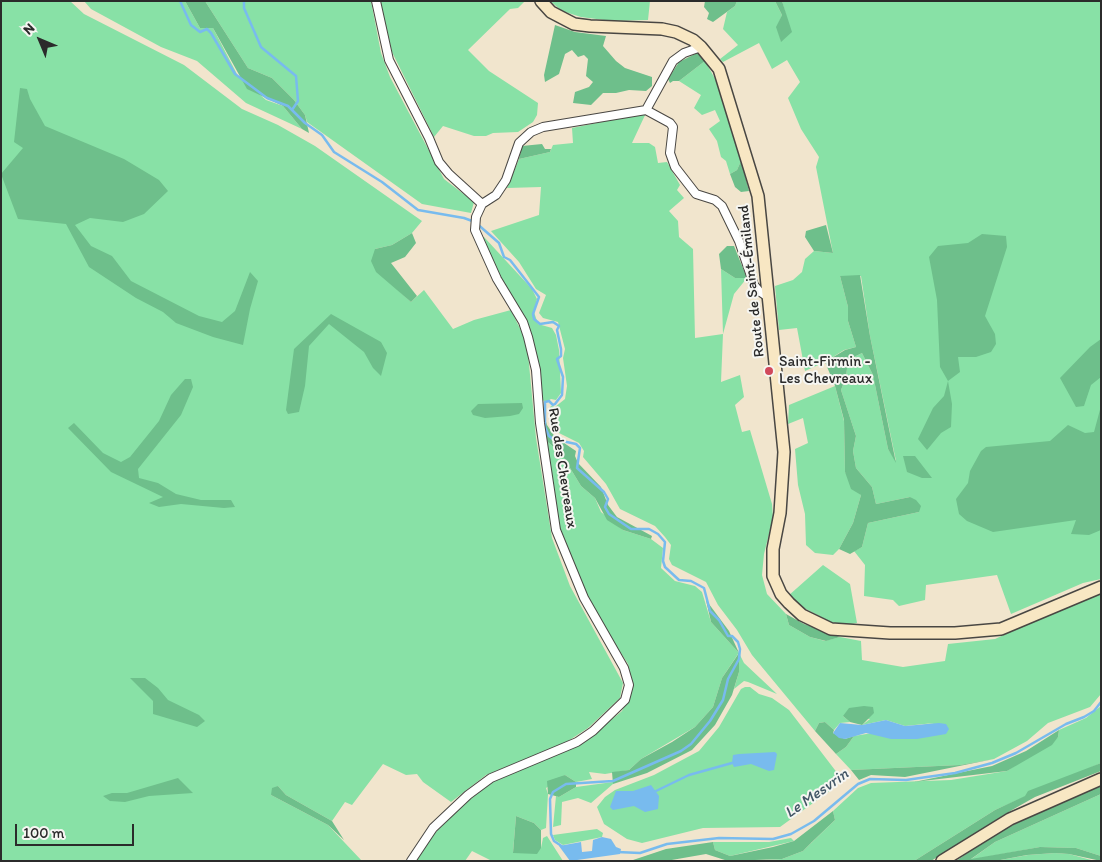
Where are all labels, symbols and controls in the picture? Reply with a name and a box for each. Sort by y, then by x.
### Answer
north arrow [15,15,65,65]
text: N [20,20,38,38]
street label: Route de Saint-Émiland [735,204,769,358]
place label: Saint-Firmin - Les Chevreaux [779,353,872,388]
marker: Saint-Firmin - Les Chevreaux [763,365,775,377]
street label: Rue des Chevreaux [544,407,580,529]
water label: Le Mesvrin [781,765,853,823]
scale bar [18,814,136,846]
text: 100 m [23,824,64,842]

